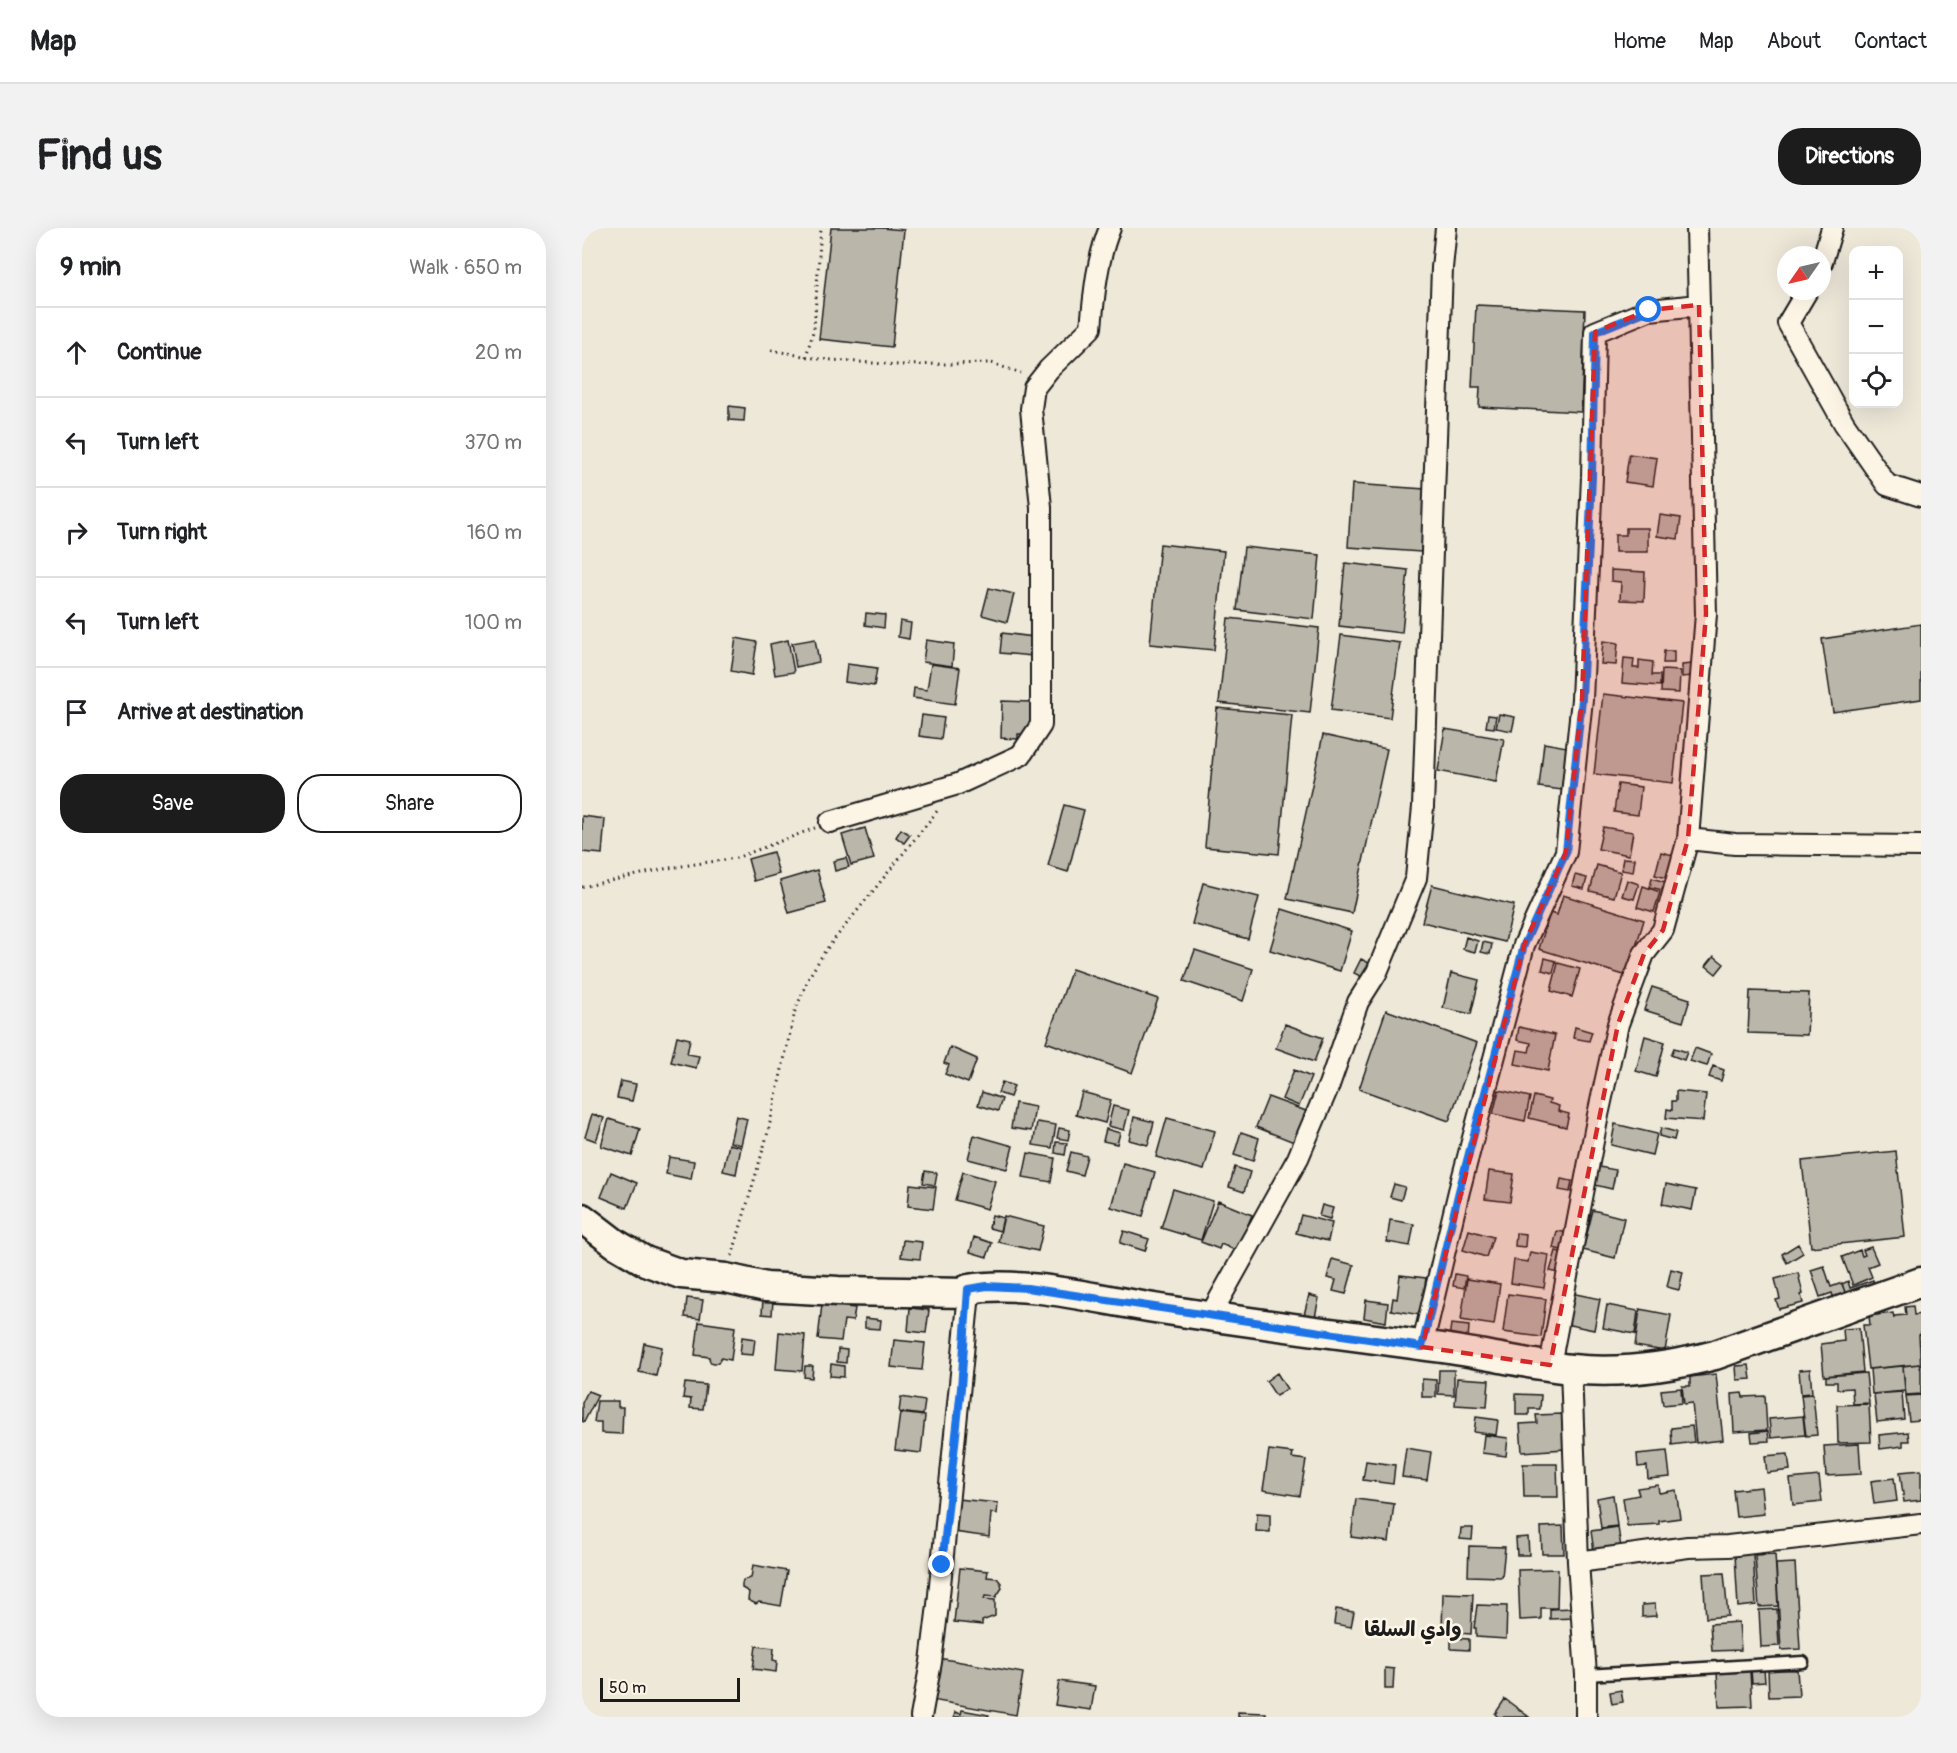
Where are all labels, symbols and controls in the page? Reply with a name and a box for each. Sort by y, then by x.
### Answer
text: Map [30,24,76,59]
text: Home [1613,28,1666,55]
text: Map [1699,28,1734,55]
text: About [1767,28,1821,55]
text: Contact [1854,28,1927,55]
button: Directions [1778,128,1921,185]
text: Find us [36,130,162,182]
north arrow [1777,246,1831,300]
map controls [1849,246,1903,408]
button: + [1849,246,1903,300]
text: 9 min [60,251,121,283]
text: Walk · 650 m [409,255,522,280]
route start [1635,296,1661,322]
button: − [1849,300,1903,354]
icon: ahead [60,336,93,369]
text: Continue [117,338,201,366]
text: 20 m [475,340,522,365]
button: locate [1849,354,1903,408]
icon: left [60,426,93,459]
text: Turn left [117,428,199,456]
text: 370 m [465,430,522,455]
icon: right [60,516,93,549]
text: Turn right [117,518,207,546]
text: 160 m [467,520,522,545]
icon: left [60,606,93,639]
text: Turn left [117,608,199,636]
text: 100 m [465,610,522,635]
icon: arrive [60,696,93,729]
text: Arrive at destination [117,698,303,726]
button: Save [60,774,285,833]
button: Share [297,774,522,833]
route end [928,1551,954,1577]
district label: وادي السلقا [1364,1616,1462,1645]
scale bar [600,1675,740,1702]
text: 50 m [609,1678,646,1698]

